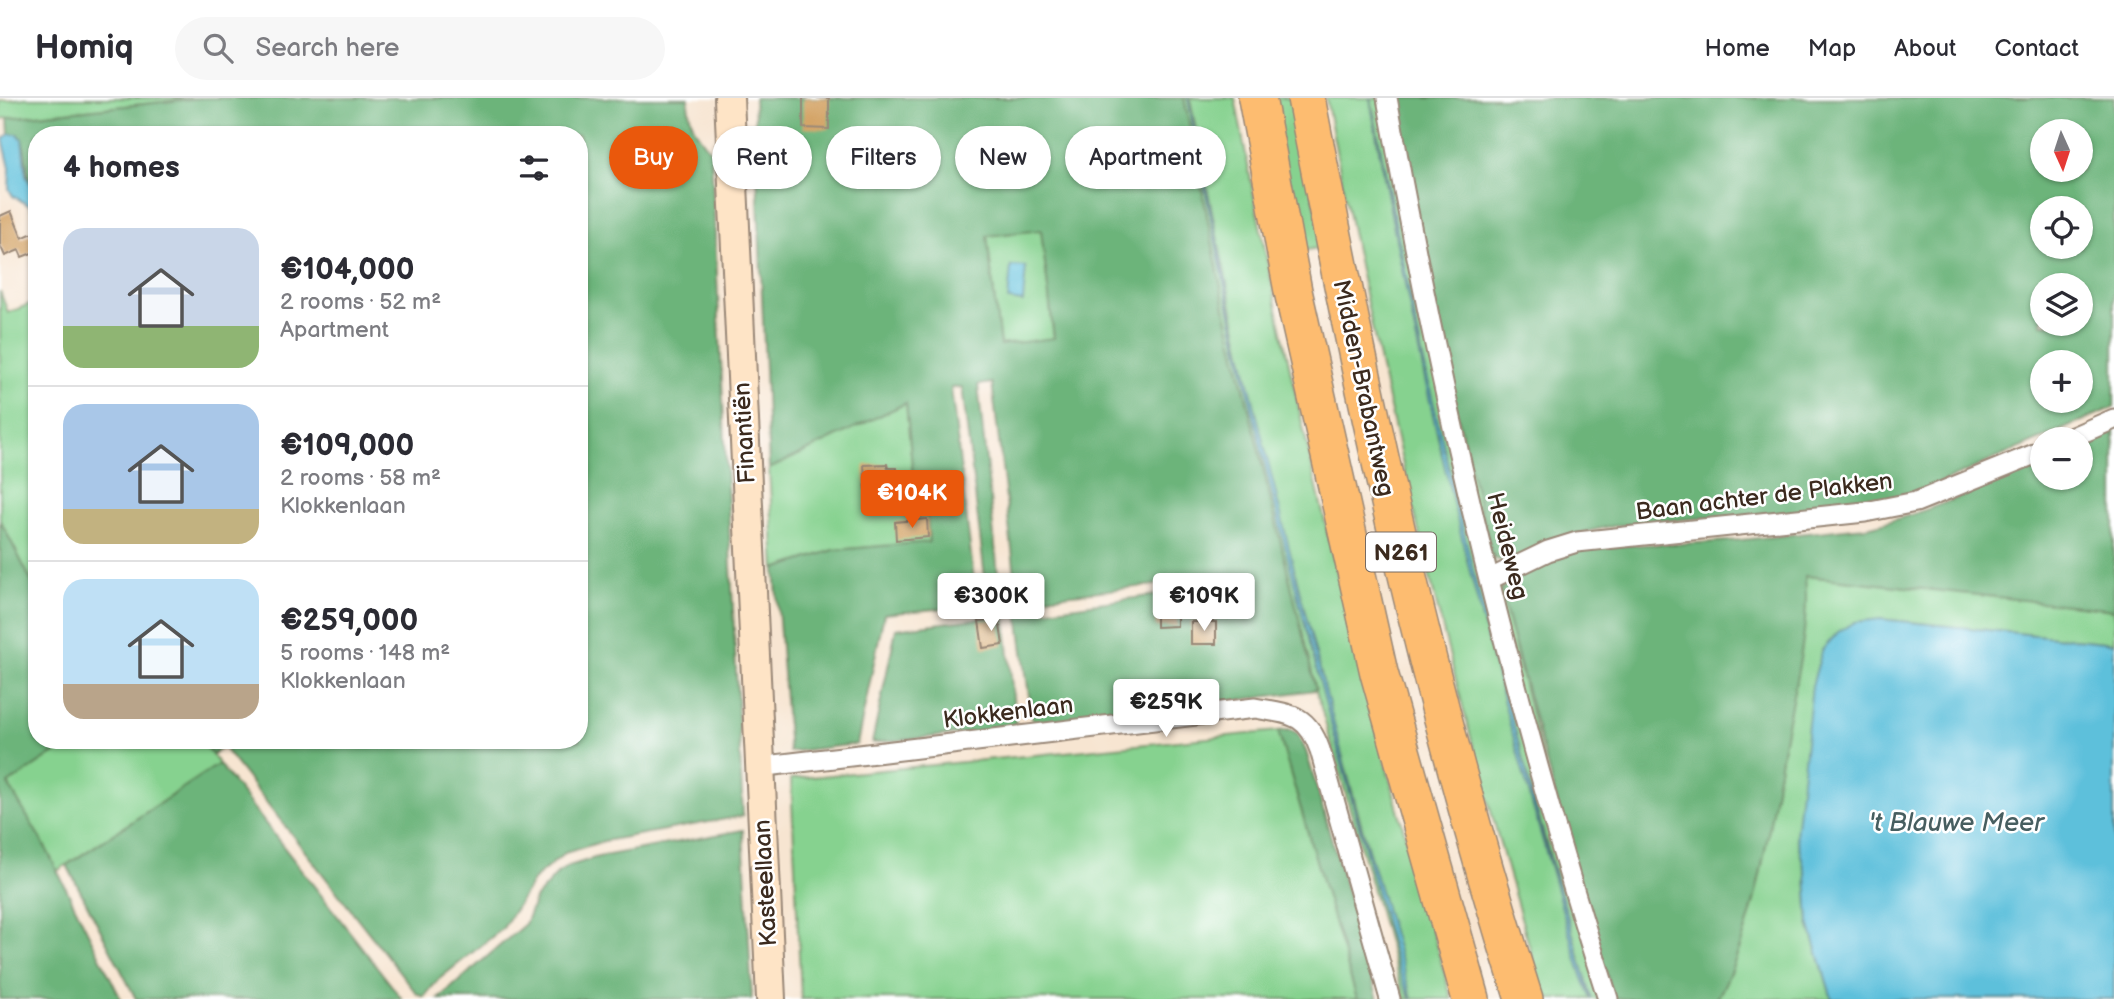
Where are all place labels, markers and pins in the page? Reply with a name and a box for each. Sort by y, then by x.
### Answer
pin: €104K [863,470,961,530]
pin: €300K [942,574,1040,633]
pin: €109K [1155,574,1253,633]
pin: €259K [1117,680,1215,739]

